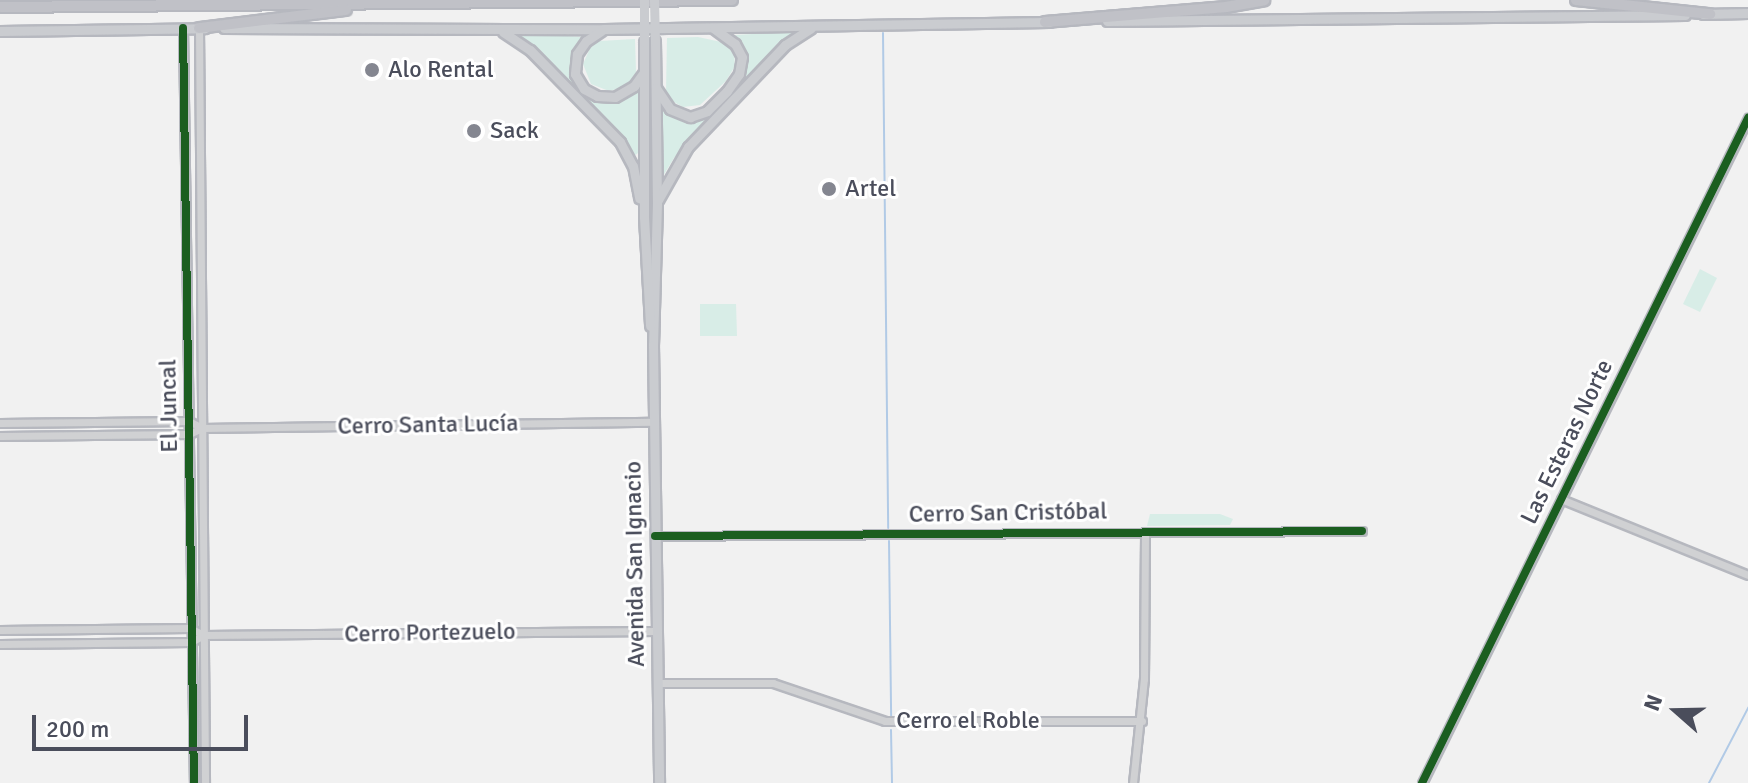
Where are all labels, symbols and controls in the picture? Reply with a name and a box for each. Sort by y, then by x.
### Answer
place label: Alo Rental [388,56,494,84]
marker: Alo Rental [363,61,381,79]
place label: Sack [490,117,539,145]
marker: Sack [465,122,483,140]
place label: Artel [845,175,896,203]
marker: Artel [820,180,838,198]
street label: Las Esteras Norte [1515,355,1619,529]
street label: El Juncal [154,359,184,453]
street label: Cerro Santa Lucía [337,409,519,441]
street label: Avenida San Ignacio [619,461,651,667]
street label: Cerro San Cristóbal [909,497,1107,529]
street label: Cerro Portezuelo [344,617,516,649]
north arrow [1636,671,1716,751]
text: N [1638,691,1668,714]
scale bar [36,699,252,749]
street label: Cerro el Roble [896,707,1040,735]
text: 200 m [46,714,109,744]

